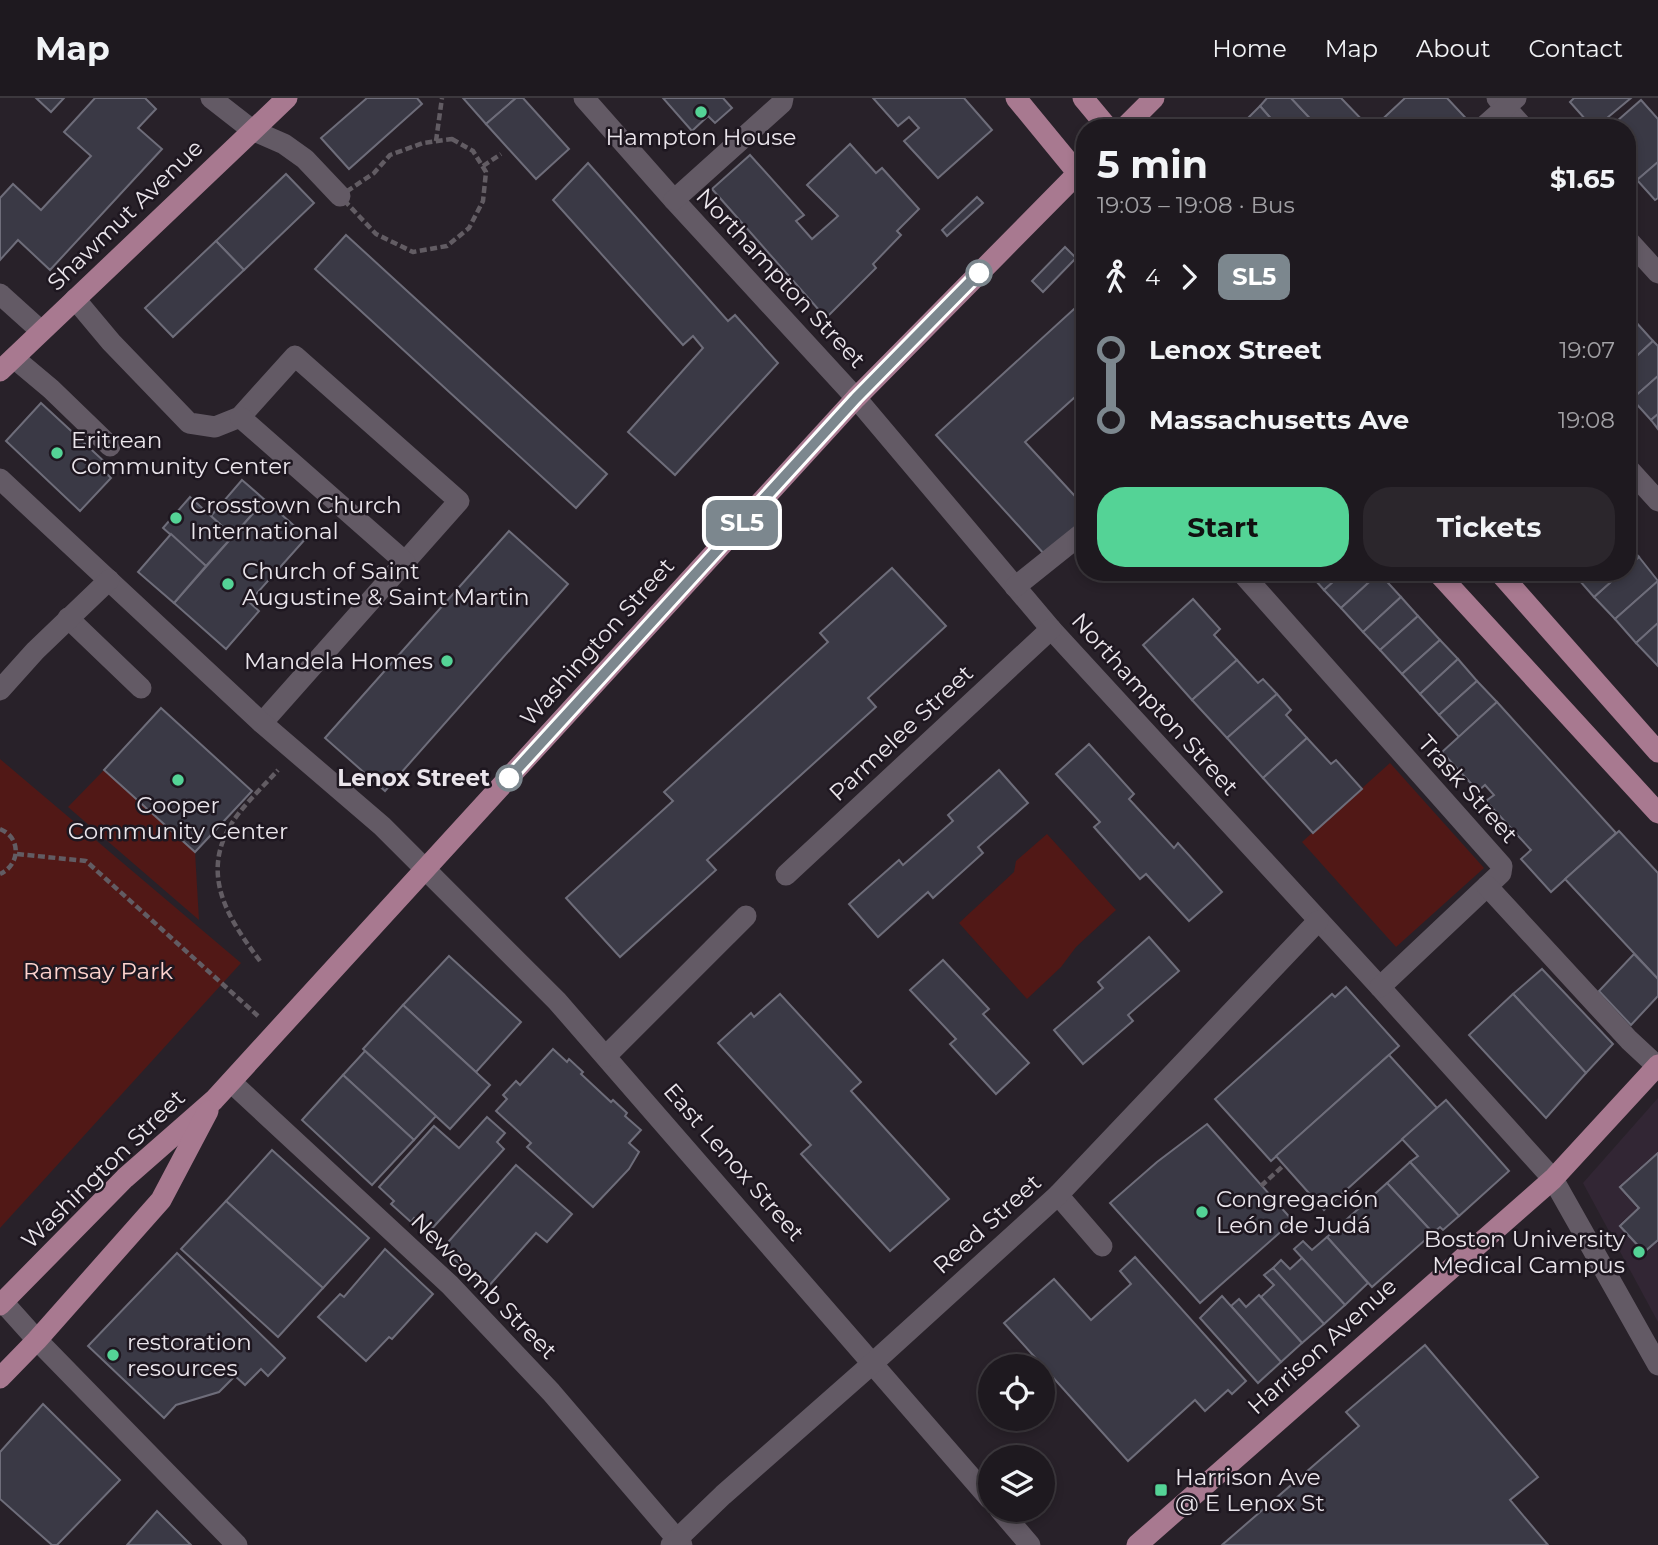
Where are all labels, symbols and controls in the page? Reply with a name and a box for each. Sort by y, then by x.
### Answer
text: Map [35,28,110,68]
text: Home [1212,34,1287,63]
text: Map [1325,34,1378,63]
text: About [1416,34,1490,63]
text: Contact [1528,34,1623,63]
marker: Hampton House [693,104,709,120]
place label: Hampton House [606,123,796,151]
street label: Shawmut Avenue [41,134,209,296]
text: 5 min [1097,141,1208,188]
text: $1.65 [1550,163,1615,195]
street label: Northampton Street [690,182,872,374]
text: 19:03 – 19:08 · Bus [1097,191,1295,219]
icon: walk [1097,258,1135,296]
icon: forward [1170,258,1208,296]
unlabelled marker [966,260,992,286]
text: SL5 [1232,262,1276,291]
text: 4 [1145,263,1160,291]
text: Lenox Street [1149,334,1322,366]
text: 19:07 [1559,336,1615,364]
text: Massachusetts Ave [1149,404,1409,436]
text: 19:08 [1558,406,1615,434]
place label: Eritrean Community Center [71,426,291,480]
marker: Eritrean Community Center [49,445,65,461]
button: Start [1097,487,1349,567]
button: Tickets [1363,487,1615,567]
place label: Crosstown Church International [190,491,401,545]
line badge: SL5 [702,500,782,546]
text: SL5 [720,508,764,537]
marker: Crosstown Church International [168,510,184,526]
street label: Washington Street [514,552,680,732]
place label: Church of Saint Augustine & Saint Martin [242,557,530,611]
marker: Church of Saint Augustine & Saint Martin [220,576,236,592]
street label: Northampton Street [1066,607,1244,801]
place label: Mandela Homes [244,647,433,675]
marker: Mandela Homes [439,653,455,669]
street label: Parmelee Street [823,659,979,807]
street label: Trask Street [1412,729,1524,849]
place label: Lenox Street [337,764,490,792]
marker: Lenox Street [496,765,522,791]
marker: Cooper Community Center [170,772,186,788]
place label: Cooper Community Center [68,791,288,845]
park label: Ramsay Park [23,957,173,985]
street label: East Lenox Street [658,1077,810,1247]
street label: Washington Street [15,1084,191,1254]
street label: Reed Street [927,1168,1047,1280]
place label: Congregación León de Judá [1216,1185,1379,1239]
marker: Congregación León de Judá [1194,1204,1210,1220]
street label: Newcomb Street [405,1207,563,1365]
place label: Boston University Medical Campus [1424,1225,1626,1279]
marker: Boston University Medical Campus [1631,1244,1647,1260]
street label: Harrison Avenue [1242,1272,1402,1420]
place label: restoration resources [127,1328,252,1382]
marker: restoration resources [105,1347,121,1363]
map controls [978,1354,1055,1522]
button: locate [978,1354,1055,1431]
button: layers [978,1445,1055,1522]
place label: Harrison Ave @ E Lenox St [1175,1463,1325,1517]
marker: Harrison Ave @ E Lenox St [1153,1482,1169,1498]

